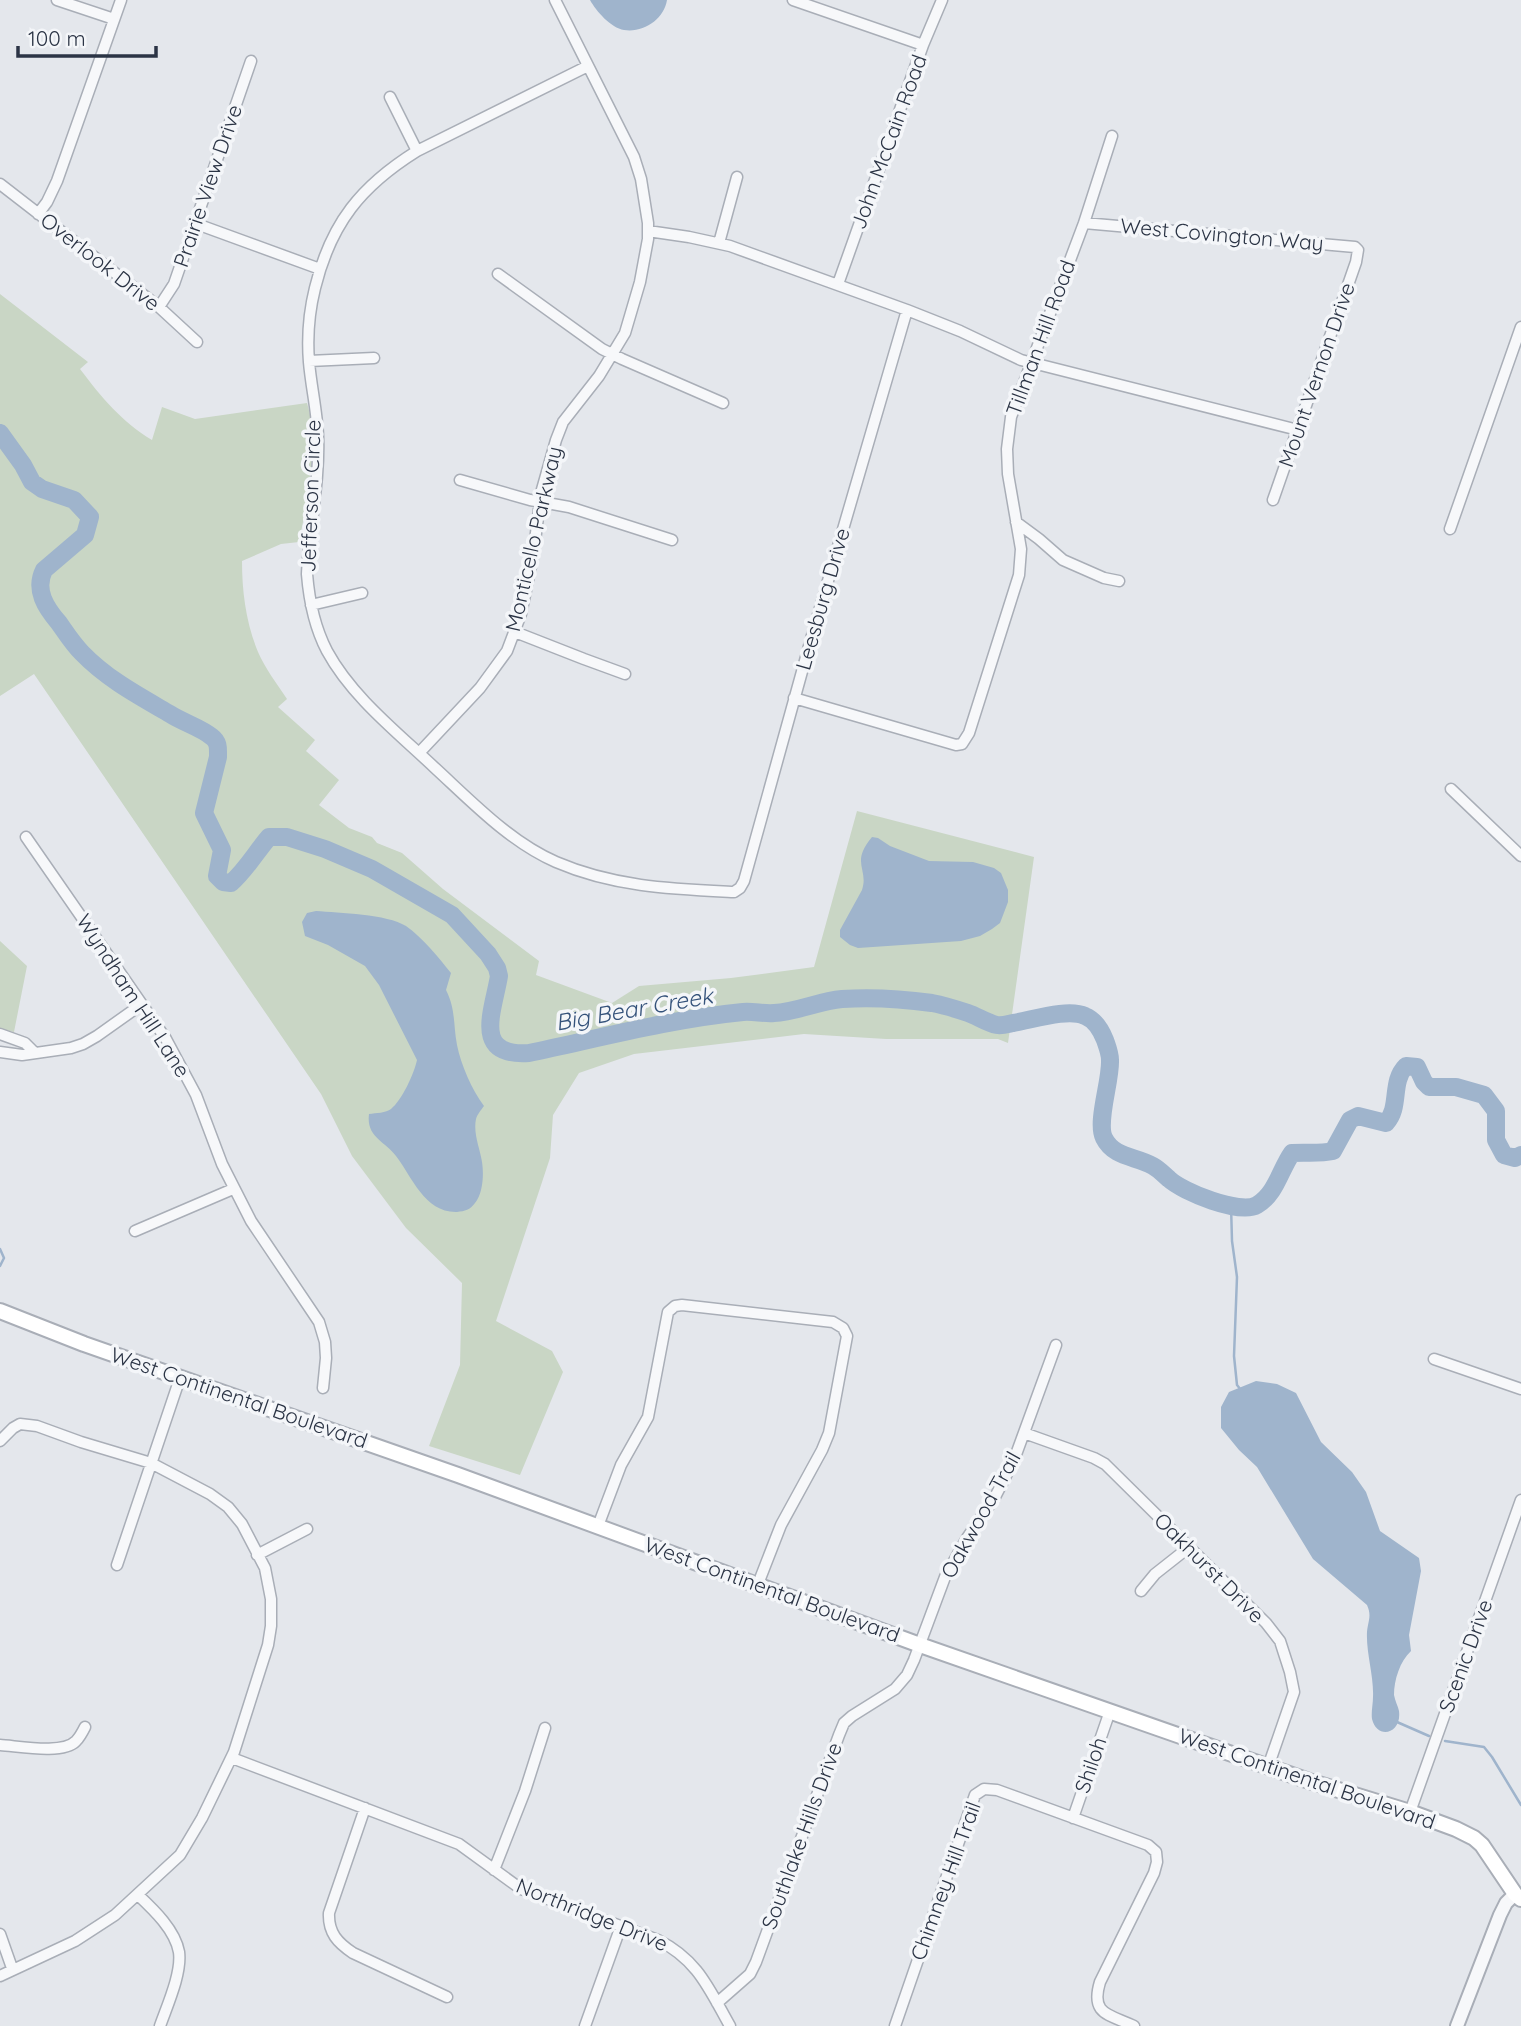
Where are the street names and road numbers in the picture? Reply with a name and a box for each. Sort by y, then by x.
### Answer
street label: John McCain Road [844,51,932,232]
street label: Prairie View Drive [167,101,247,270]
street label: Overlook Drive [36,206,166,316]
street label: West Covington Way [1119,212,1325,256]
street label: Tillman Hill Road [1000,256,1080,419]
street label: Mount Vernon Drive [1272,279,1360,470]
street label: Jefferson Circle [294,419,326,573]
street label: Monticello Parkway [499,444,567,634]
street label: Leesburg Drive [789,525,855,673]
street label: Wyndham Hill Lane [71,909,196,1082]
street label: West Continental Boulevard [107,1341,371,1453]
street label: Oakwood Trail [935,1447,1026,1582]
street label: Oakhurst Drive [1149,1507,1270,1628]
street label: West Continental Boulevard [641,1531,904,1647]
street label: Scenic Drive [1433,1596,1498,1716]
street label: West Continental Boulevard [1175,1722,1439,1834]
street label: Shiloh [1068,1733,1112,1796]
street label: Southlake Hills Drive [755,1739,847,1933]
street label: Chimney Hill Trail [904,1798,986,1964]
street label: Northridge Drive [513,1872,672,1956]

